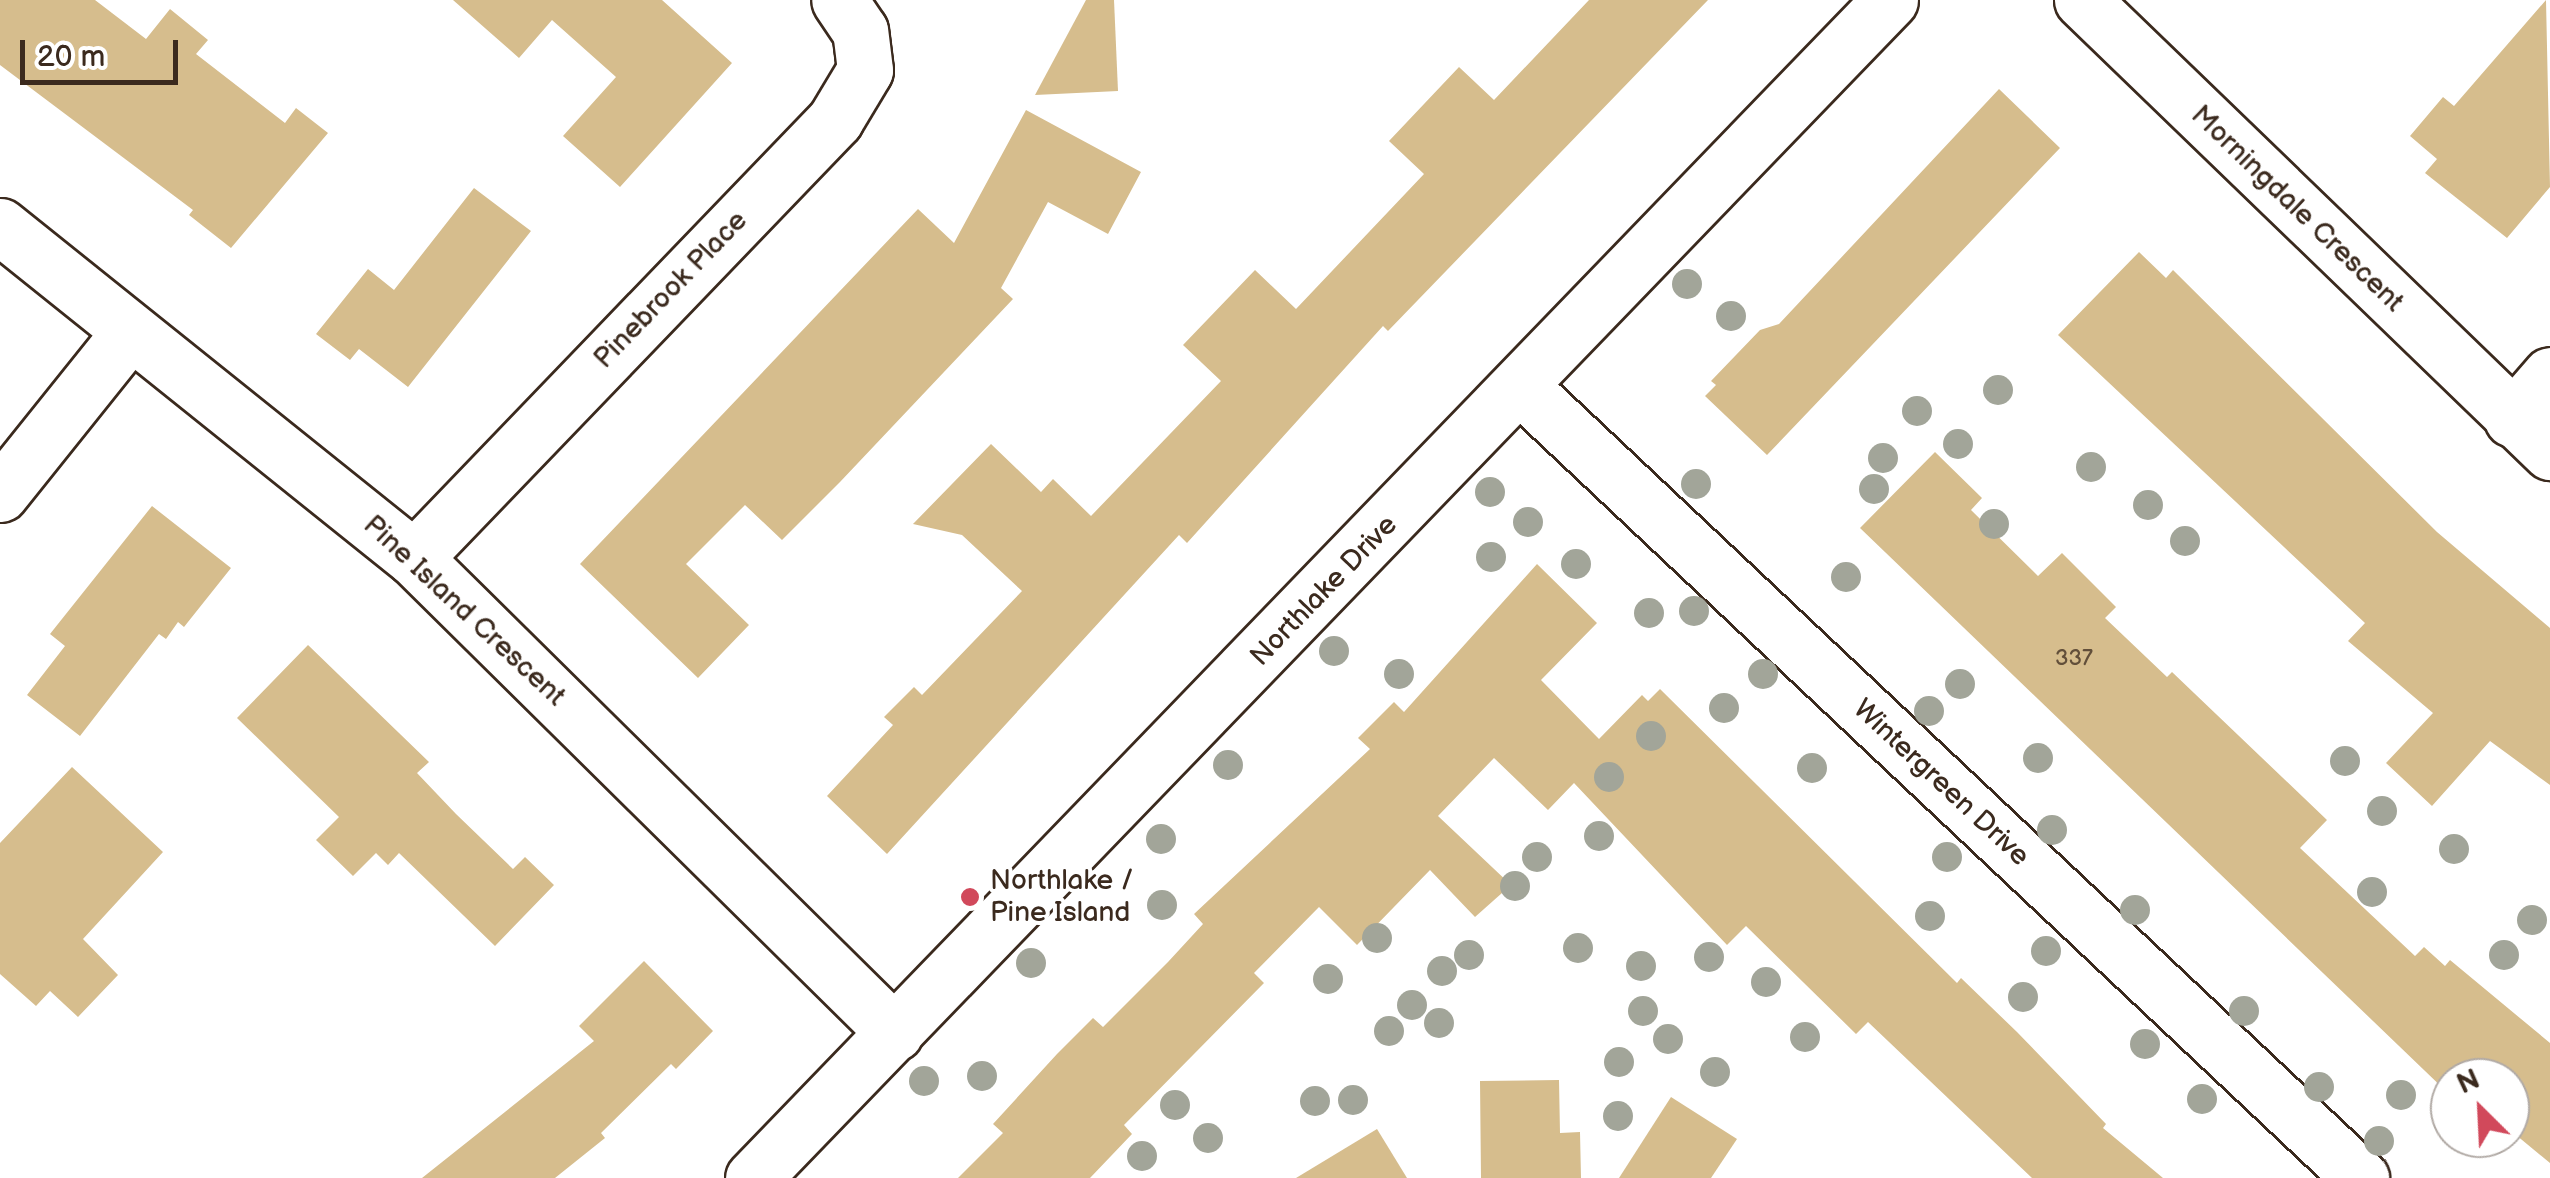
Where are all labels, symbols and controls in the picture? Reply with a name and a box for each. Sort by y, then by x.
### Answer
scale bar [25,20,182,82]
text: 20 m [37,39,105,75]
street label: Morningdale Crescent [2184,99,2410,319]
street label: Pinebrook Place [587,204,755,376]
street label: Pine Island Crescent [356,509,572,713]
street label: Northlake Drive [1244,509,1404,673]
house number: 337 [2055,646,2093,672]
street label: Wintergreen Drive [1846,693,2036,873]
place label: Northlake / Pine Island [990,864,1133,930]
marker: Northlake / Pine Island [959,886,981,908]
north arrow [2430,1058,2530,1158]
text: N [2452,1063,2485,1101]

